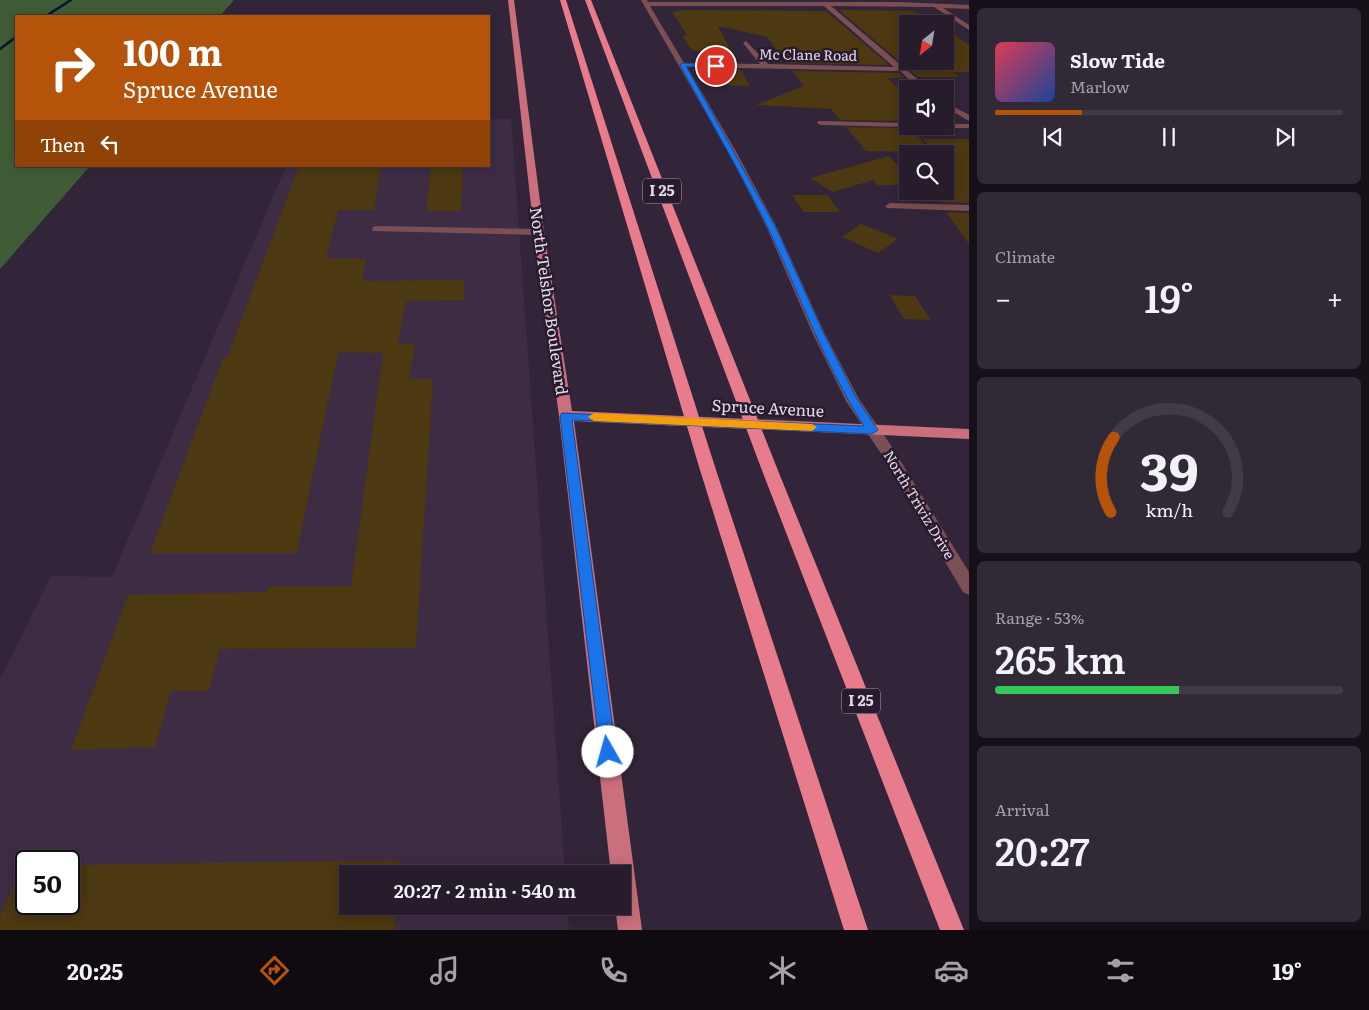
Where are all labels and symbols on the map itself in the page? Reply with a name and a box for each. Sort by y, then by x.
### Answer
north arrow [899,15,954,70]
street label: Mc Clane Road [759,43,858,65]
pin [695,45,737,87]
road number: I 25 [643,178,681,204]
street label: North Telshor Boulevard [525,205,575,397]
street label: Spruce Avenue [711,392,825,422]
street label: North Triviz Drive [879,446,960,563]
road number: I 25 [842,688,880,714]
position arrow [581,725,633,777]
speed limit sign: 50 [15,850,80,915]

